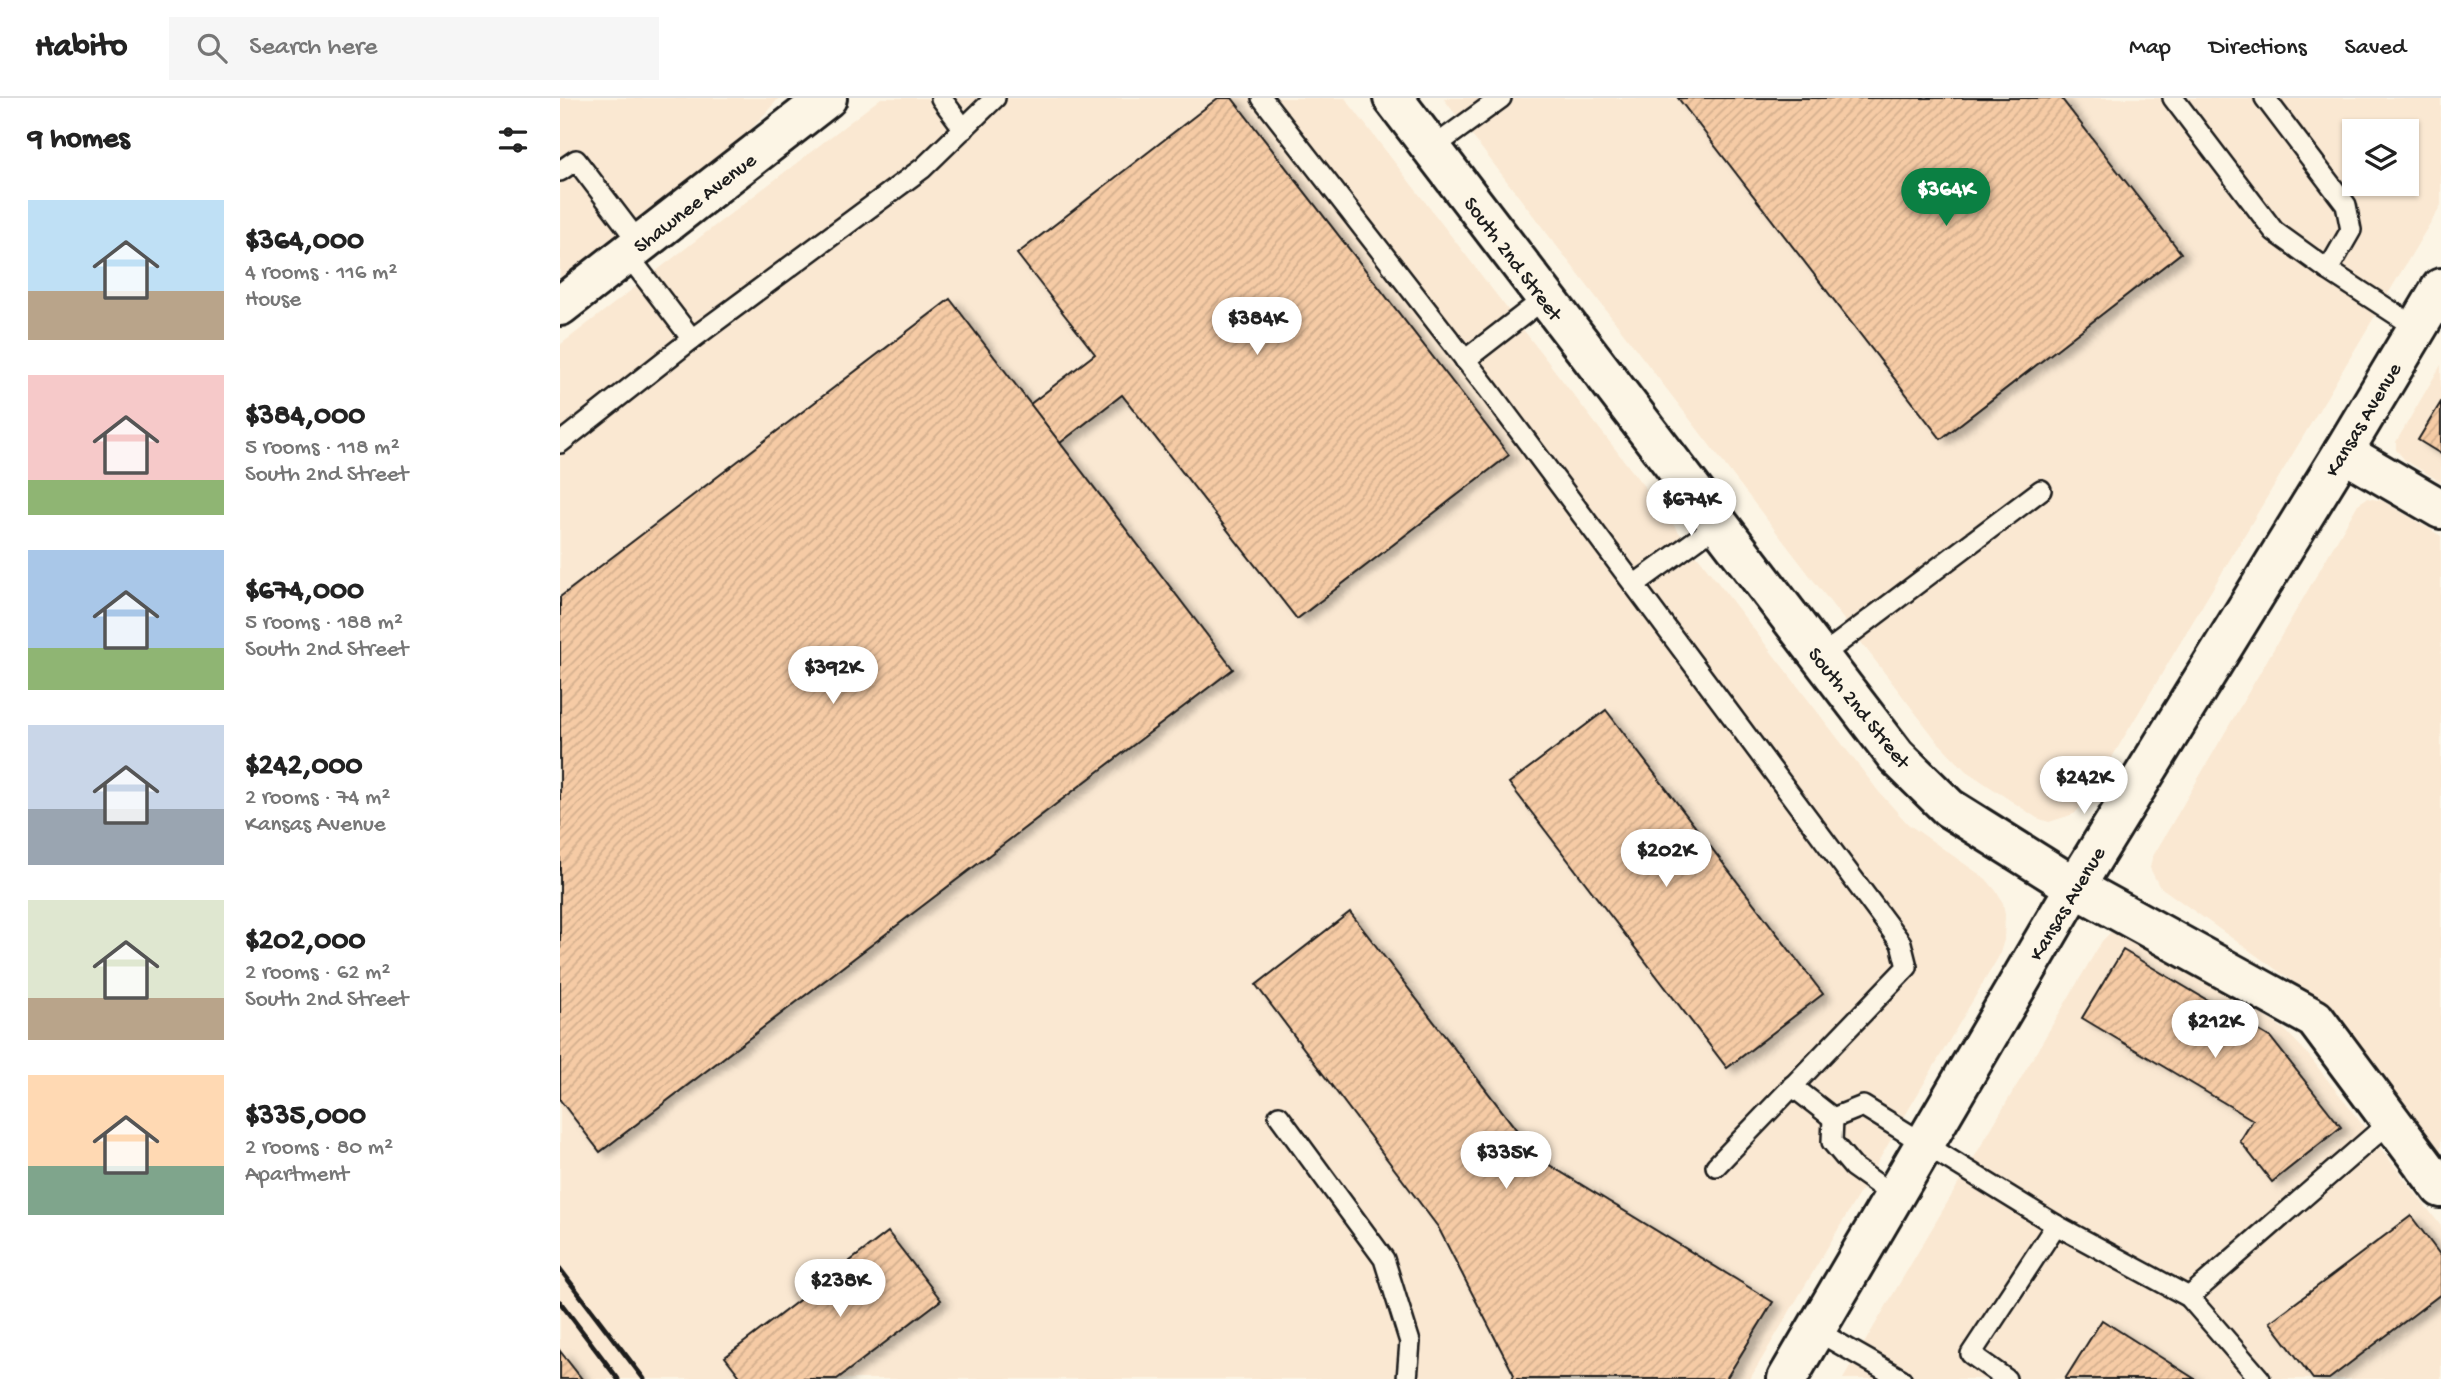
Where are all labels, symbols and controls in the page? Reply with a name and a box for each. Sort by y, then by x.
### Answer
search box [169,17,659,80]
text: Habito [35,29,127,67]
icon: search [193,29,231,67]
text: Search here [249,33,377,64]
text: Map [2129,34,2171,63]
text: Directions [2209,34,2307,63]
text: Saved [2345,34,2406,63]
map controls [2342,119,2419,196]
button: layers [2342,119,2419,196]
icon: filters [494,121,532,159]
text: 9 homes [28,123,130,158]
street label: Shawnee Avenue [630,148,763,260]
pin: $364K [1897,169,1995,228]
text: $364K [1917,177,1975,204]
street label: South 2nd Street [1456,193,1567,329]
text: $364,000 [245,225,364,260]
icon: home [84,228,168,312]
text: 4 rooms · 116 m² [245,260,397,287]
text: House [245,287,301,314]
pin: $384K [1208,298,1306,357]
text: $384K [1228,306,1286,333]
street label: Kansas Avenue [2321,358,2409,482]
text: $384,000 [245,400,365,435]
icon: home [84,403,168,487]
text: 5 rooms · 118 m² [245,435,400,462]
text: South 2nd Street [245,462,408,489]
pin: $674K [1642,478,1740,538]
text: $674K [1662,487,1720,514]
text: $674,000 [245,575,364,610]
icon: home [84,578,168,662]
text: 5 rooms · 188 m² [245,610,403,637]
text: South 2nd Street [245,637,408,664]
street label: South 2nd Street [1801,643,1915,777]
pin: $392K [784,646,882,706]
text: $392K [804,655,862,682]
text: $242,000 [245,750,363,785]
icon: home [84,753,168,837]
pin: $242K [2035,756,2133,816]
text: $242K [2056,765,2112,792]
text: 2 rooms · 74 m² [245,785,390,812]
text: Kansas Avenue [245,812,386,839]
pin: $202K [1617,830,1715,889]
text: $202K [1637,838,1695,865]
street label: Kansas Avenue [2025,842,2113,966]
text: $202,000 [245,925,365,960]
icon: home [84,928,168,1012]
text: 2 rooms · 62 m² [245,960,390,987]
text: South 2nd Street [245,987,408,1014]
pin: $212K [2166,1000,2264,1060]
text: $212K [2188,1009,2242,1036]
text: $335,000 [245,1100,366,1135]
icon: home [84,1103,168,1187]
pin: $335K [1457,1132,1555,1191]
text: 2 rooms · 80 m² [245,1135,393,1162]
text: $335K [1477,1140,1535,1167]
text: Apartment [245,1162,349,1189]
pin: $238K [791,1260,889,1319]
text: $238K [811,1268,869,1295]

